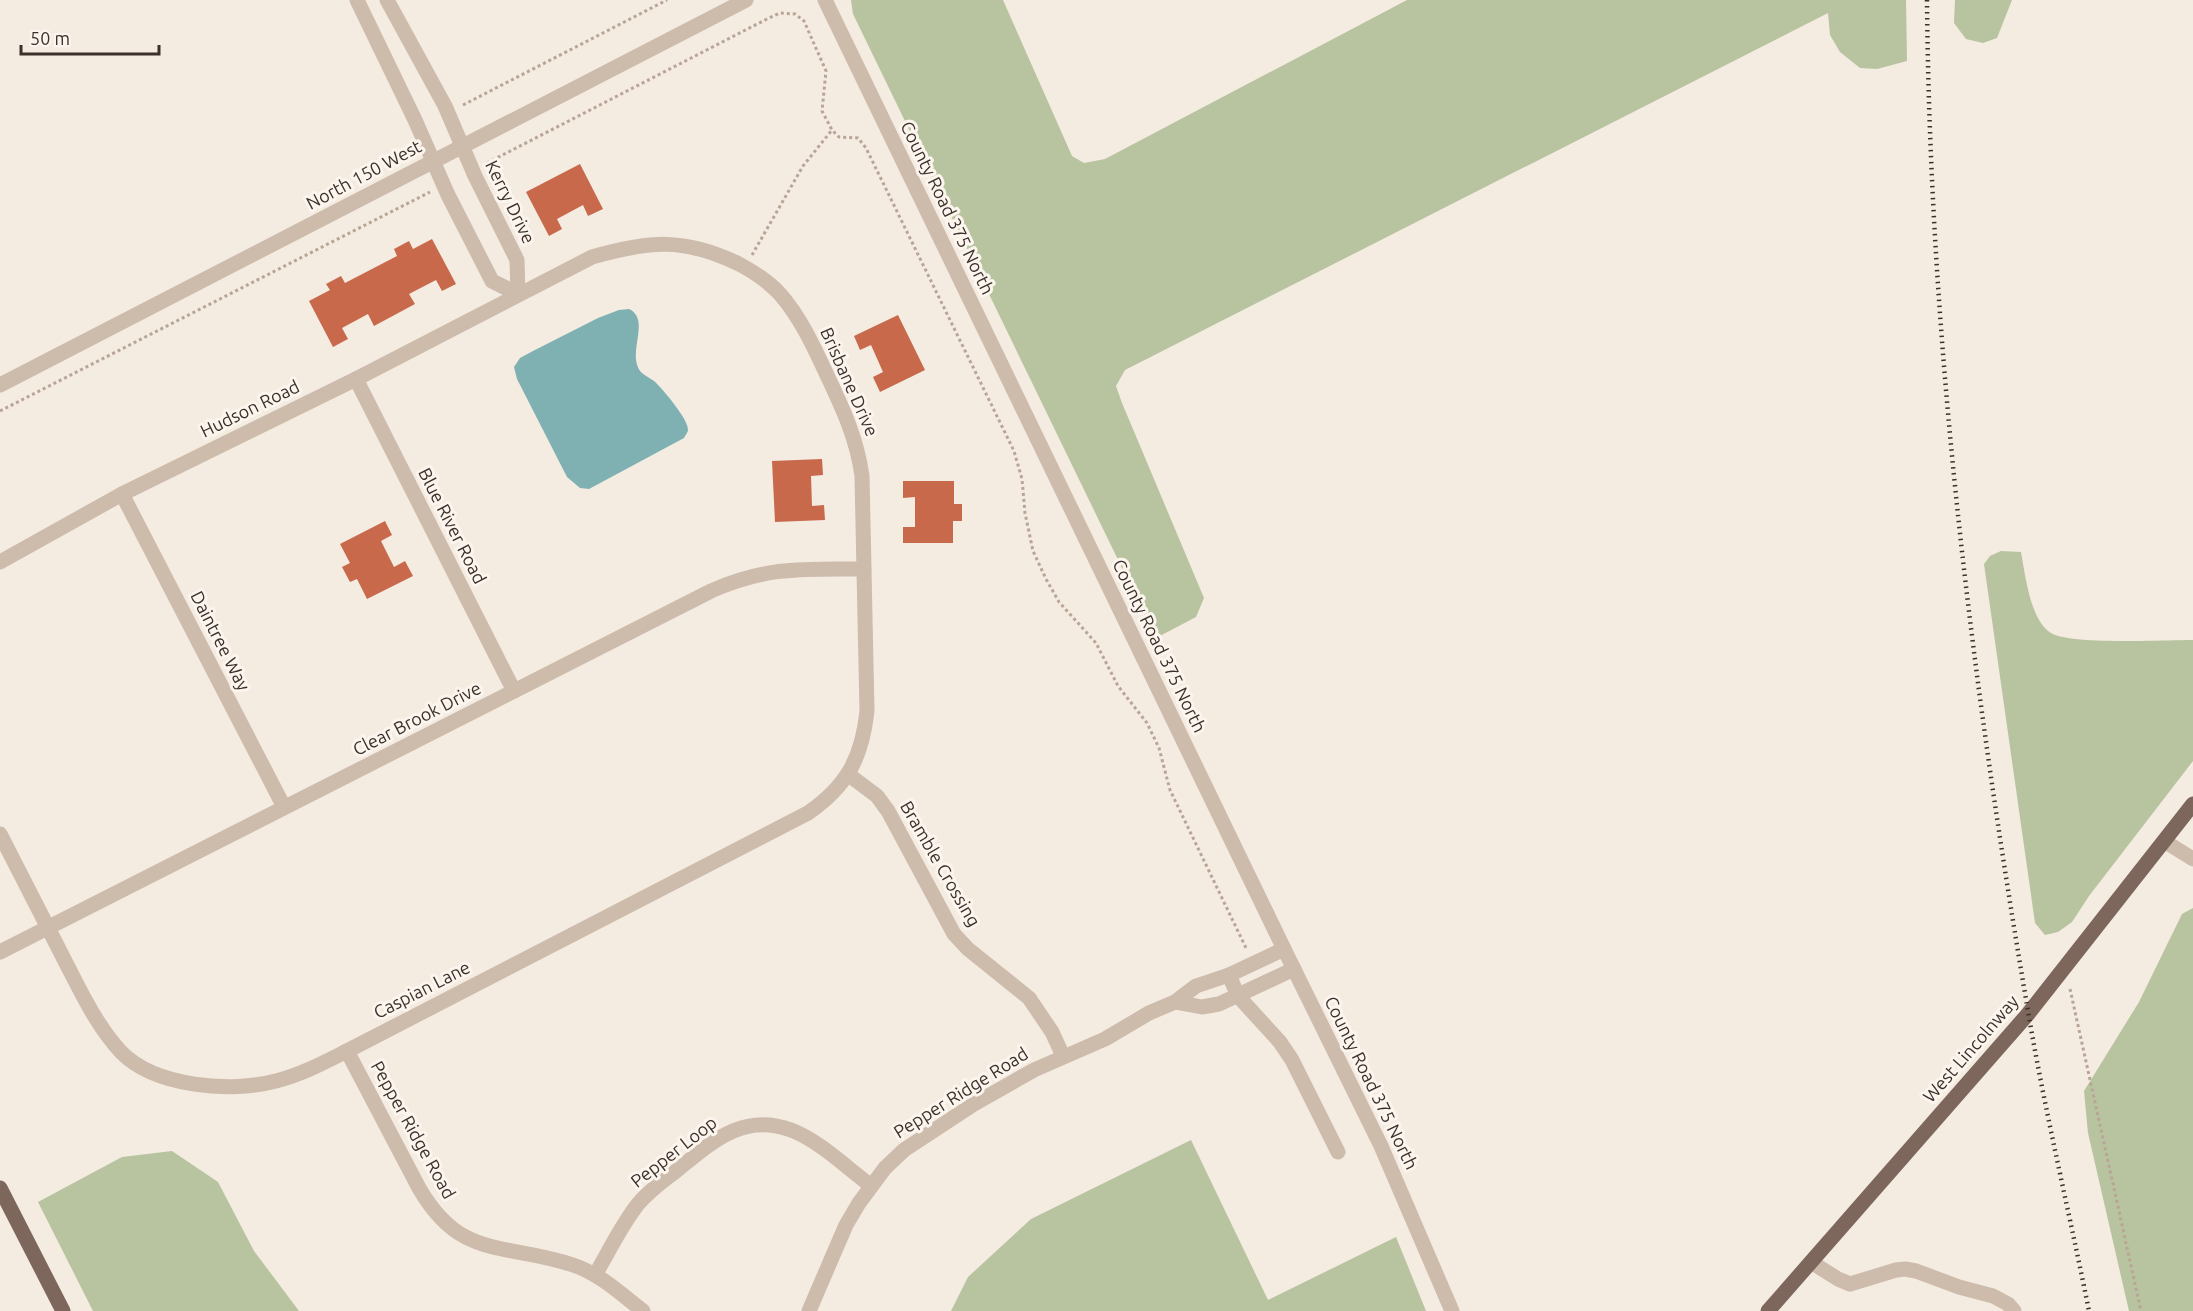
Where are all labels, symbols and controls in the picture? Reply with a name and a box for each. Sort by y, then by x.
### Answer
scale bar [21,18,159,56]
text: 50 m [30,28,70,48]
street label: County Road 375 North [897,118,998,297]
street label: North 150 West [303,135,424,213]
street label: Kerry Drive [482,157,540,246]
street label: Brisbane Drive [817,324,883,439]
street label: Hudson Road [197,376,302,441]
street label: Blue River Road [415,464,491,587]
street label: County Road 375 North [1109,556,1210,735]
street label: Daintree Way [187,588,255,694]
street label: Clear Brook Drive [349,677,484,759]
street label: Bramble Crossing [897,797,985,930]
street label: Caspian Lane [370,956,473,1022]
street label: West Lincolnway [1918,991,2022,1106]
street label: County Road 375 North [1321,993,1422,1172]
street label: Pepper Ridge Road [890,1043,1031,1142]
street label: Pepper Ridge Road [368,1057,460,1202]
street label: Pepper Loop [627,1112,720,1191]

